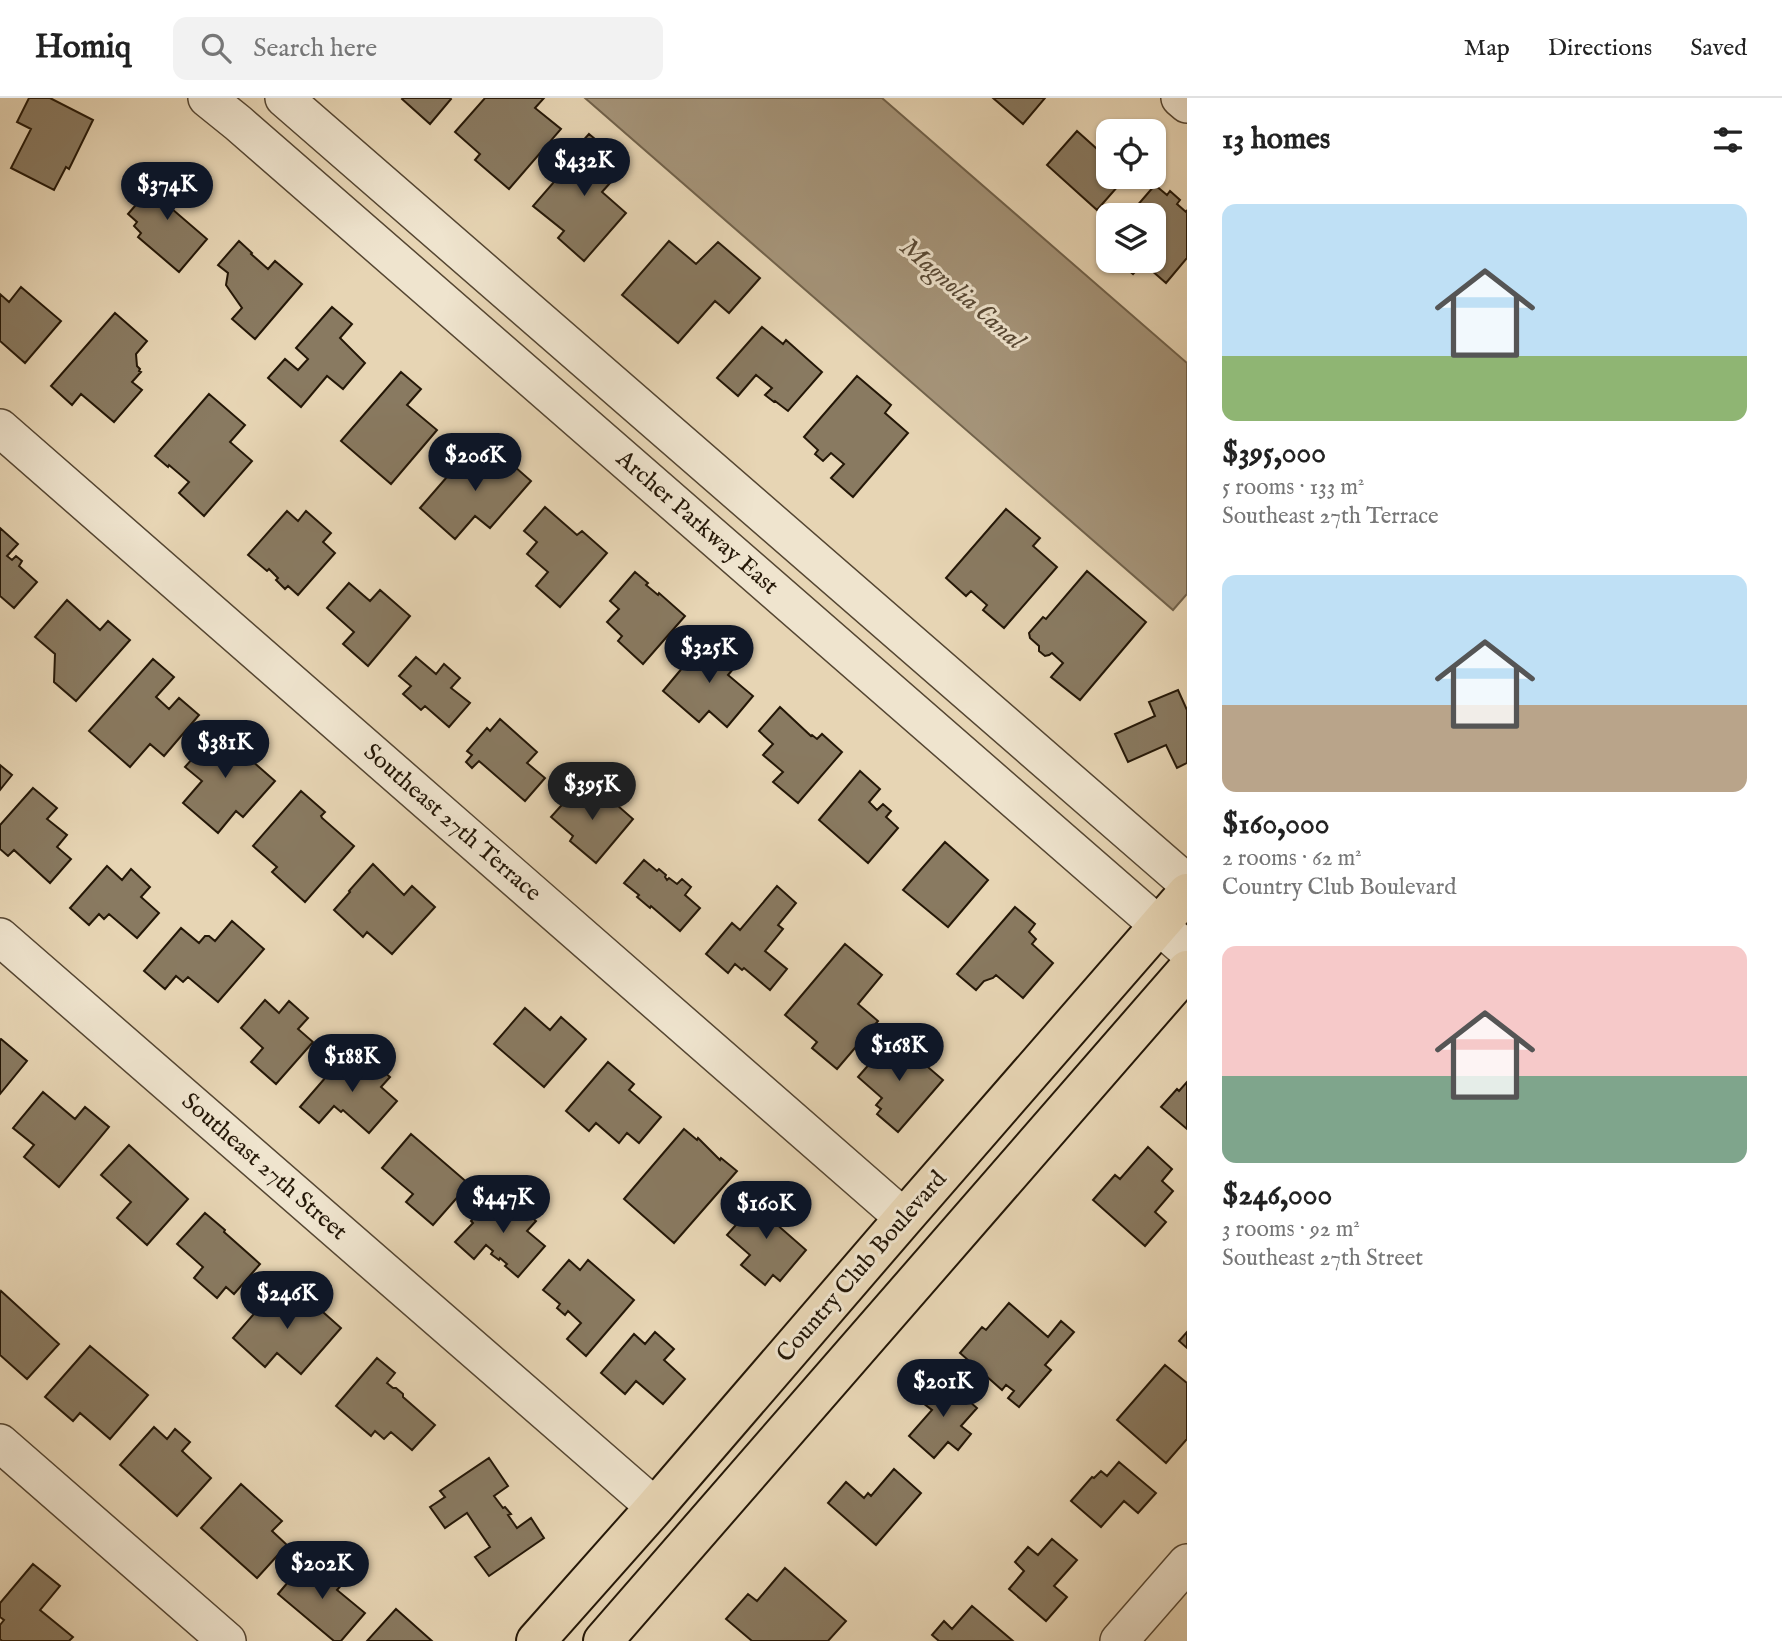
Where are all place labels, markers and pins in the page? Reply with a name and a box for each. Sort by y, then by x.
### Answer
pin: $432K [535,139,633,198]
pin: $374K [118,162,216,222]
pin: $206K [426,434,524,493]
pin: $325K [660,626,758,685]
pin: $381K [176,720,274,780]
pin: $395K [543,762,641,822]
pin: $168K [850,1024,948,1083]
pin: $188K [303,1034,401,1094]
pin: $447K [454,1176,552,1235]
pin: $160K [717,1182,815,1241]
pin: $246K [238,1272,336,1331]
pin: $201K [894,1360,992,1419]
pin: $202K [273,1542,371,1601]

